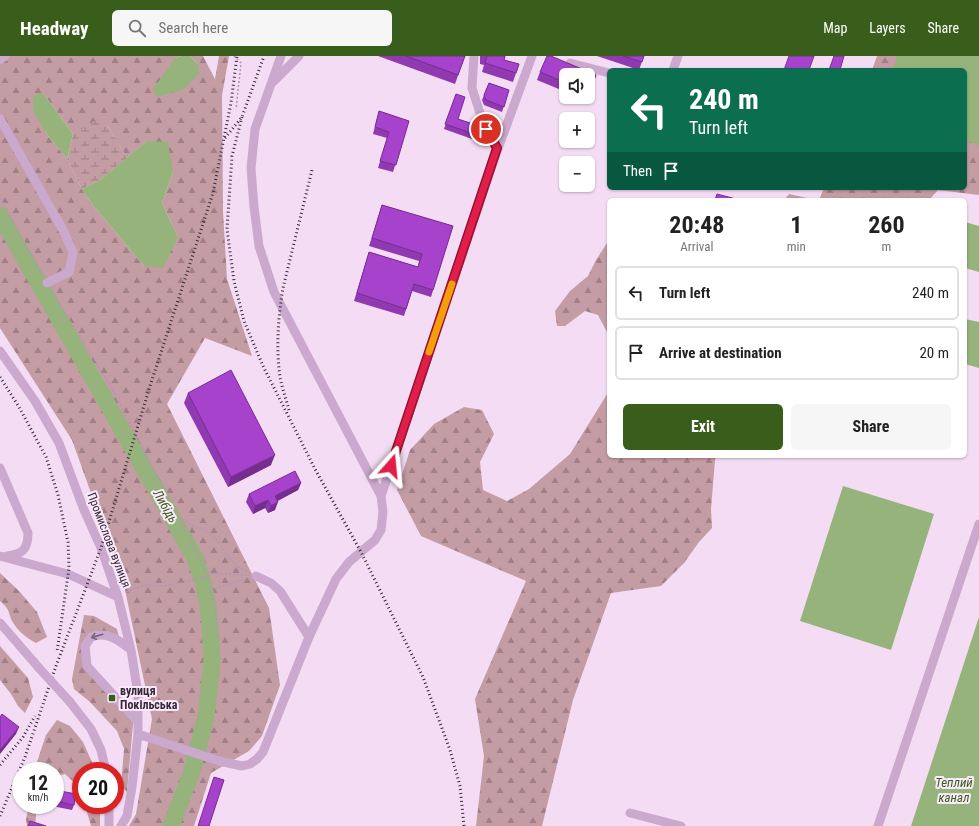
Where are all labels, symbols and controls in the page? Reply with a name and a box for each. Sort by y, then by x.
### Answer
search box [112,10,392,46]
text: Headway [20,17,88,40]
icon: search [126,17,148,39]
text: Search here [158,19,228,37]
text: Map [823,20,847,36]
text: Layers [869,20,906,36]
text: Share [928,20,959,36]
map controls [559,68,595,192]
button: sound [559,68,595,104]
text: 240 m [689,83,759,116]
icon: left [623,84,675,136]
pin [469,112,503,146]
button: + [559,112,595,148]
text: Turn left [689,117,748,138]
icon: arrive [475,118,497,140]
button: − [559,156,595,192]
icon: arrive [660,160,682,182]
text: Then [623,162,652,180]
text: 20:48 [669,211,724,239]
text: 1 [790,211,802,239]
text: 260 [868,211,905,239]
text: Arrival [680,239,713,254]
text: min [787,239,806,254]
text: m [882,239,891,254]
icon: left [625,282,647,304]
text: Turn left [659,284,710,302]
text: 240 m [912,284,949,302]
icon: arrive [625,342,647,364]
text: Arrive at destination [659,344,782,362]
text: 20 m [919,344,949,362]
button: Exit [623,404,783,450]
button: Share [791,404,951,450]
position arrow [370,445,412,487]
water label: Либідь [150,486,181,526]
street label: Промислова вулиця [84,491,134,589]
one-way arrow [90,633,103,641]
place label: вулиця Покільська [120,684,178,712]
marker: вулиця Покільська [107,693,117,703]
speed limit sign: 20 [72,762,124,814]
text: 12 [28,771,48,795]
water label: Теплий канал [935,775,973,805]
text: km/h [28,792,48,803]

